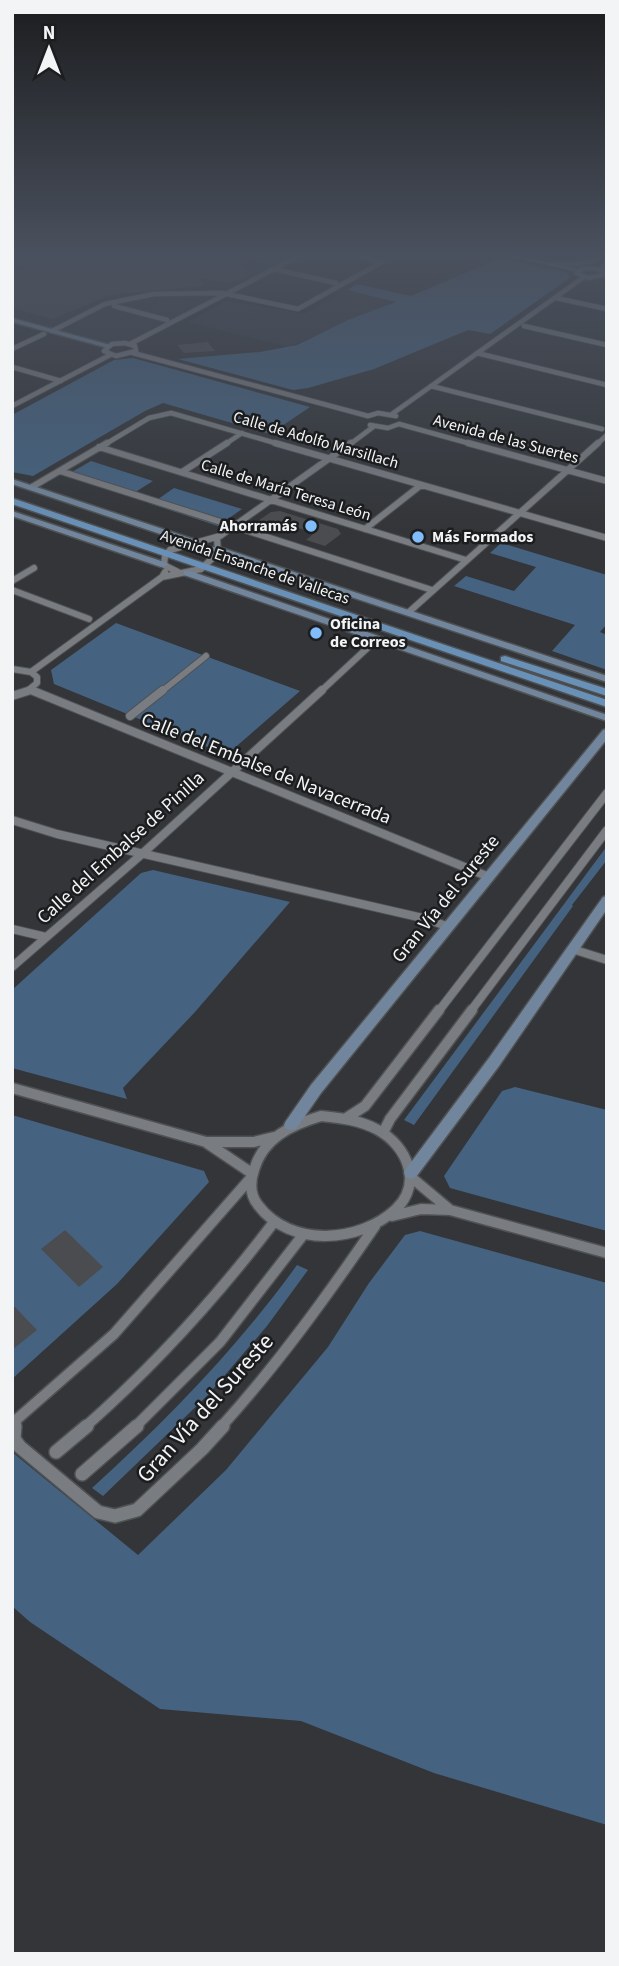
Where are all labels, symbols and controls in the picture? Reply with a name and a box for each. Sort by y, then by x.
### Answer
north arrow [14,14,84,84]
text: N [43,20,55,47]
street label: Calle de Adolfo Marsillach [231,406,401,474]
street label: Avenida de las Suertes [431,409,581,469]
street label: Calle de María Teresa León [198,454,374,526]
place label: Ahorramás [219,515,297,537]
marker: Ahorramás [303,518,319,534]
street label: Avenida Ensanche de Vallecas [158,524,353,610]
place label: Más Formados [432,526,533,548]
marker: Más Formados [410,529,426,545]
place label: Oficina de Correos [330,613,406,653]
marker: Oficina de Correos [308,625,324,641]
street label: Calle del Embalse de Navacerrada [137,706,395,832]
street label: Calle del Embalse de Pinilla [31,765,211,931]
street label: Gran Vía del Sureste [386,829,506,969]
street label: Gran Vía del Sureste [129,1326,281,1490]

